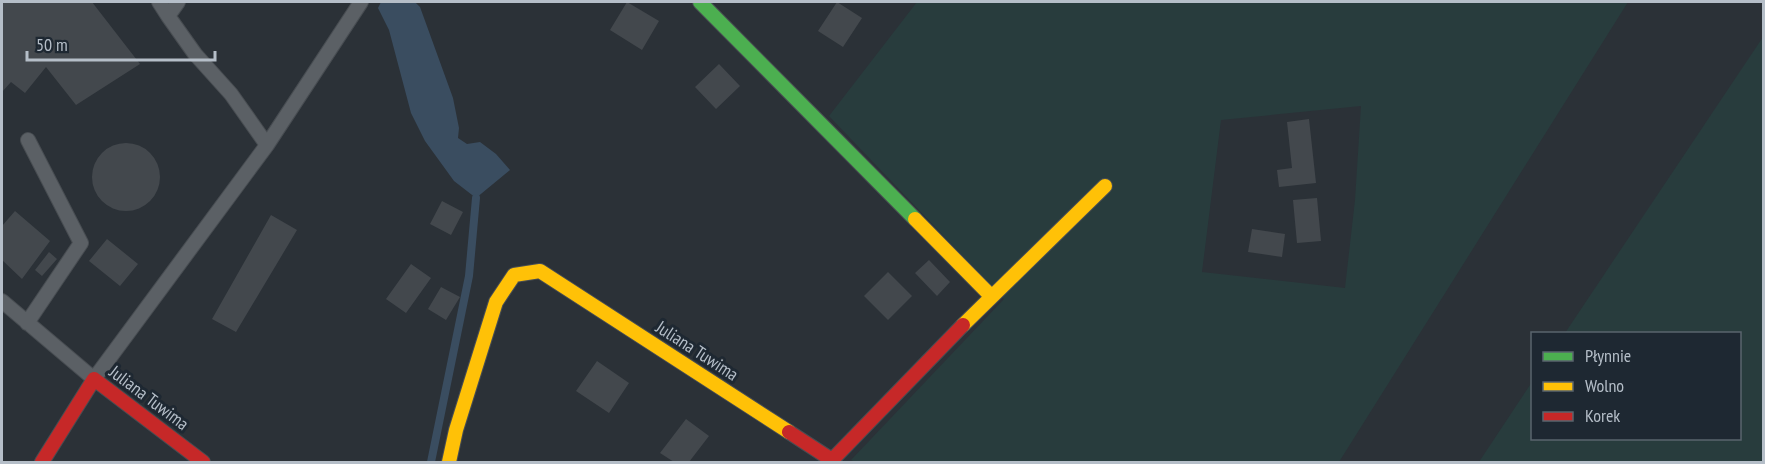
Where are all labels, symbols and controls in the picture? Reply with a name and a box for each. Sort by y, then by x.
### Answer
scale bar [27,24,214,62]
text: 50 m [36,33,68,56]
street label: Juliana Tuwima [651,315,743,386]
legend [1531,332,1741,440]
text: Płynnie [1585,344,1631,367]
street label: Juliana Tuwima [104,360,194,435]
text: Wolno [1585,374,1624,397]
text: Korek [1585,404,1620,427]

